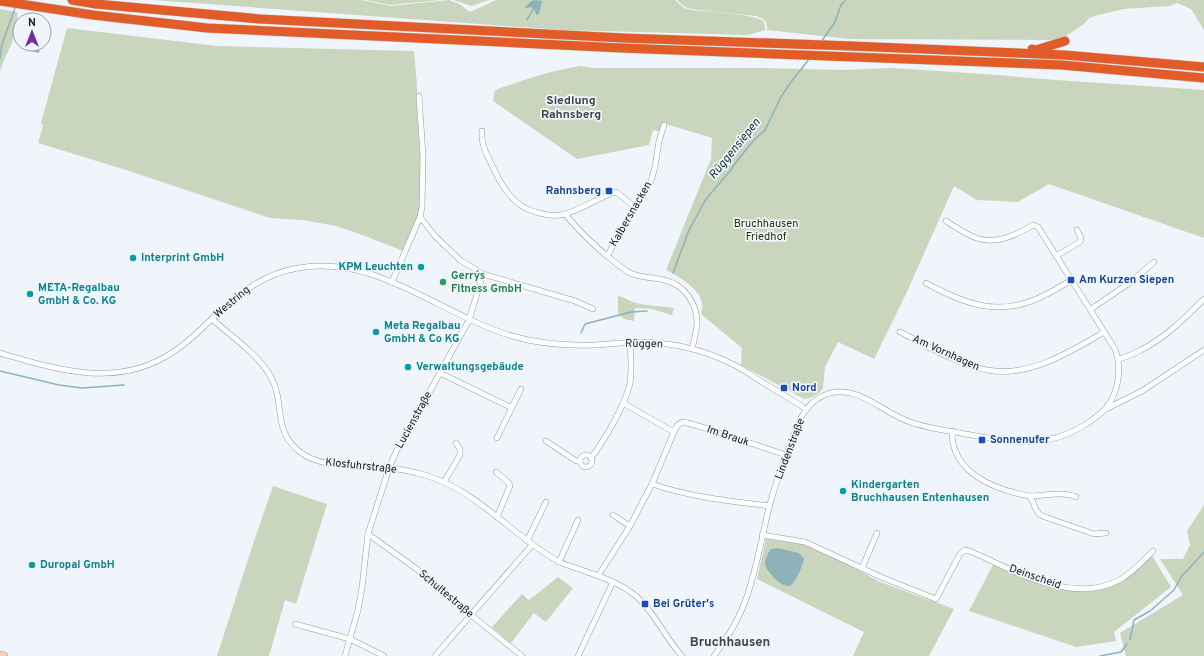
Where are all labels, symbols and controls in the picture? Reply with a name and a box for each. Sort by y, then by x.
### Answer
north arrow [12,12,52,52]
text: N [28,16,36,30]
district label: Siedlung Rahnsberg [541,93,601,123]
water label: Rüggensiepen [705,115,765,183]
street label: Kalbersnacken [607,179,655,249]
place label: Rahnsberg [546,184,601,198]
marker: Rahnsberg [604,186,614,196]
park label: Bruchhausen Friedhof [734,217,798,244]
place label: Interprint GmbH [141,251,224,265]
marker: Interprint GmbH [128,253,138,263]
place label: KPM Leuchten [339,260,413,274]
marker: KPM Leuchten [416,262,426,272]
place label: Gerry´s Fitness GmbH [451,269,522,296]
place label: Am Kurzen Siepen [1079,273,1174,287]
marker: Am Kurzen Siepen [1066,275,1076,285]
marker: Gerry´s Fitness GmbH [438,277,448,287]
place label: META-Regalbau GmbH & Co. KG [38,281,120,308]
street label: Westring [211,283,253,321]
marker: META-Regalbau GmbH & Co. KG [25,289,35,299]
place label: Meta Regalbau GmbH & Co KG [384,319,460,346]
marker: Meta Regalbau GmbH & Co KG [371,327,381,337]
street label: Am Vornhagen [910,332,982,374]
street label: Rüggen [625,337,663,351]
place label: Verwaltungsgebäude [416,360,524,374]
marker: Verwaltungsgebäude [403,362,413,372]
place label: Nord [792,381,817,395]
marker: Nord [779,383,789,393]
street label: Lucienstraße [393,389,436,451]
street label: Lindenstraße [772,416,808,482]
street label: Im Brauk [705,422,751,450]
place label: Sonnenufer [990,433,1050,447]
marker: Sonnenufer [977,435,987,445]
street label: Klosfuhrstraße [324,455,398,477]
place label: Kindergarten Bruchhausen Entenhausen [851,478,989,505]
marker: Kindergarten Bruchhausen Entenhausen [838,486,848,496]
place label: Duropal GmbH [40,558,115,572]
marker: Duropal GmbH [27,560,37,570]
street label: Deinscheid [1007,562,1063,592]
street label: Schultestraße [416,567,476,621]
place label: Bei Grüter's [653,597,714,611]
marker: Bei Grüter's [640,599,650,609]
district label: Bruchhausen [690,635,770,651]

